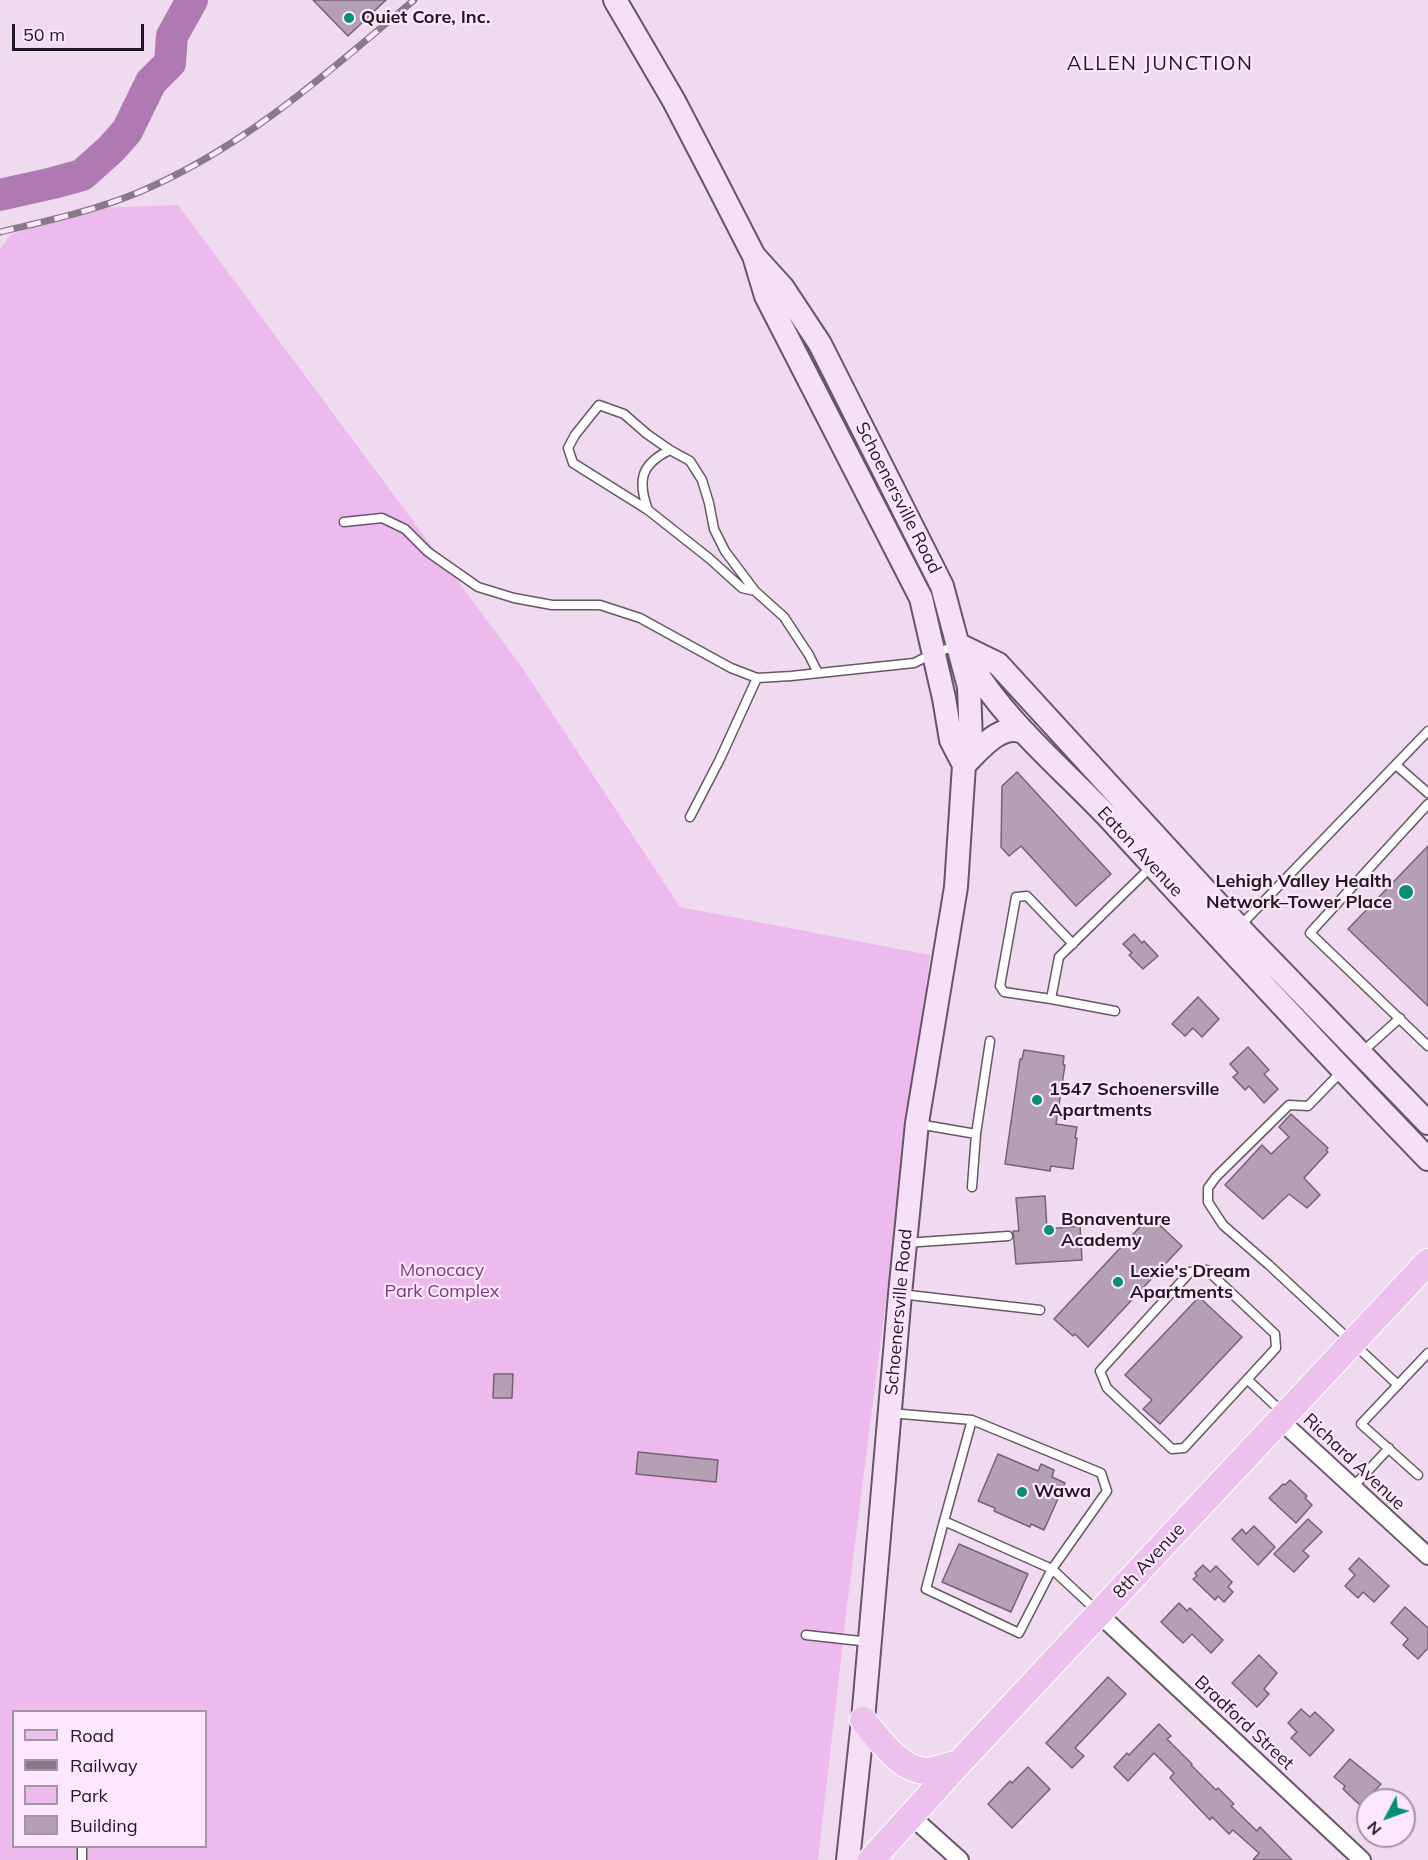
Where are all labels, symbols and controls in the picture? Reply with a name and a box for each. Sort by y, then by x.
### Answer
place label: Quiet Core, Inc. [361,7,490,29]
marker: Quiet Core, Inc. [342,11,356,25]
scale bar [15,12,147,50]
text: 50 m [23,23,65,46]
district label: ALLEN JUNCTION [1067,52,1253,76]
street label: Schoenersville Road [850,419,946,577]
street label: Eaton Avenue [1093,802,1187,902]
place label: Lehigh Valley Health Network–Tower Place [1206,871,1392,914]
marker: Lehigh Valley Health Network–Tower Place [1397,883,1415,901]
place label: 1547 Schoenersville Apartments [1049,1079,1219,1122]
marker: 1547 Schoenersville Apartments [1030,1093,1044,1107]
place label: Bonaventure Academy [1061,1209,1171,1252]
marker: Bonaventure Academy [1042,1223,1056,1237]
street label: Schoenersville Road [881,1228,917,1396]
park label: Monocacy Park Complex [385,1260,499,1302]
place label: Lexie's Dream Apartments [1130,1261,1250,1304]
marker: Lexie's Dream Apartments [1111,1275,1125,1289]
street label: Richard Avenue [1299,1409,1409,1515]
place label: Wawa [1034,1481,1091,1503]
marker: Wawa [1015,1485,1029,1499]
street label: 8th Avenue [1109,1519,1189,1603]
street label: Bradford Street [1190,1671,1298,1775]
legend [12,1710,207,1848]
text: Road [70,1724,114,1747]
text: Railway [70,1754,138,1777]
text: Park [70,1784,108,1807]
north arrow [1356,1788,1416,1848]
text: Building [70,1814,138,1837]
text: N [1362,1817,1385,1840]

